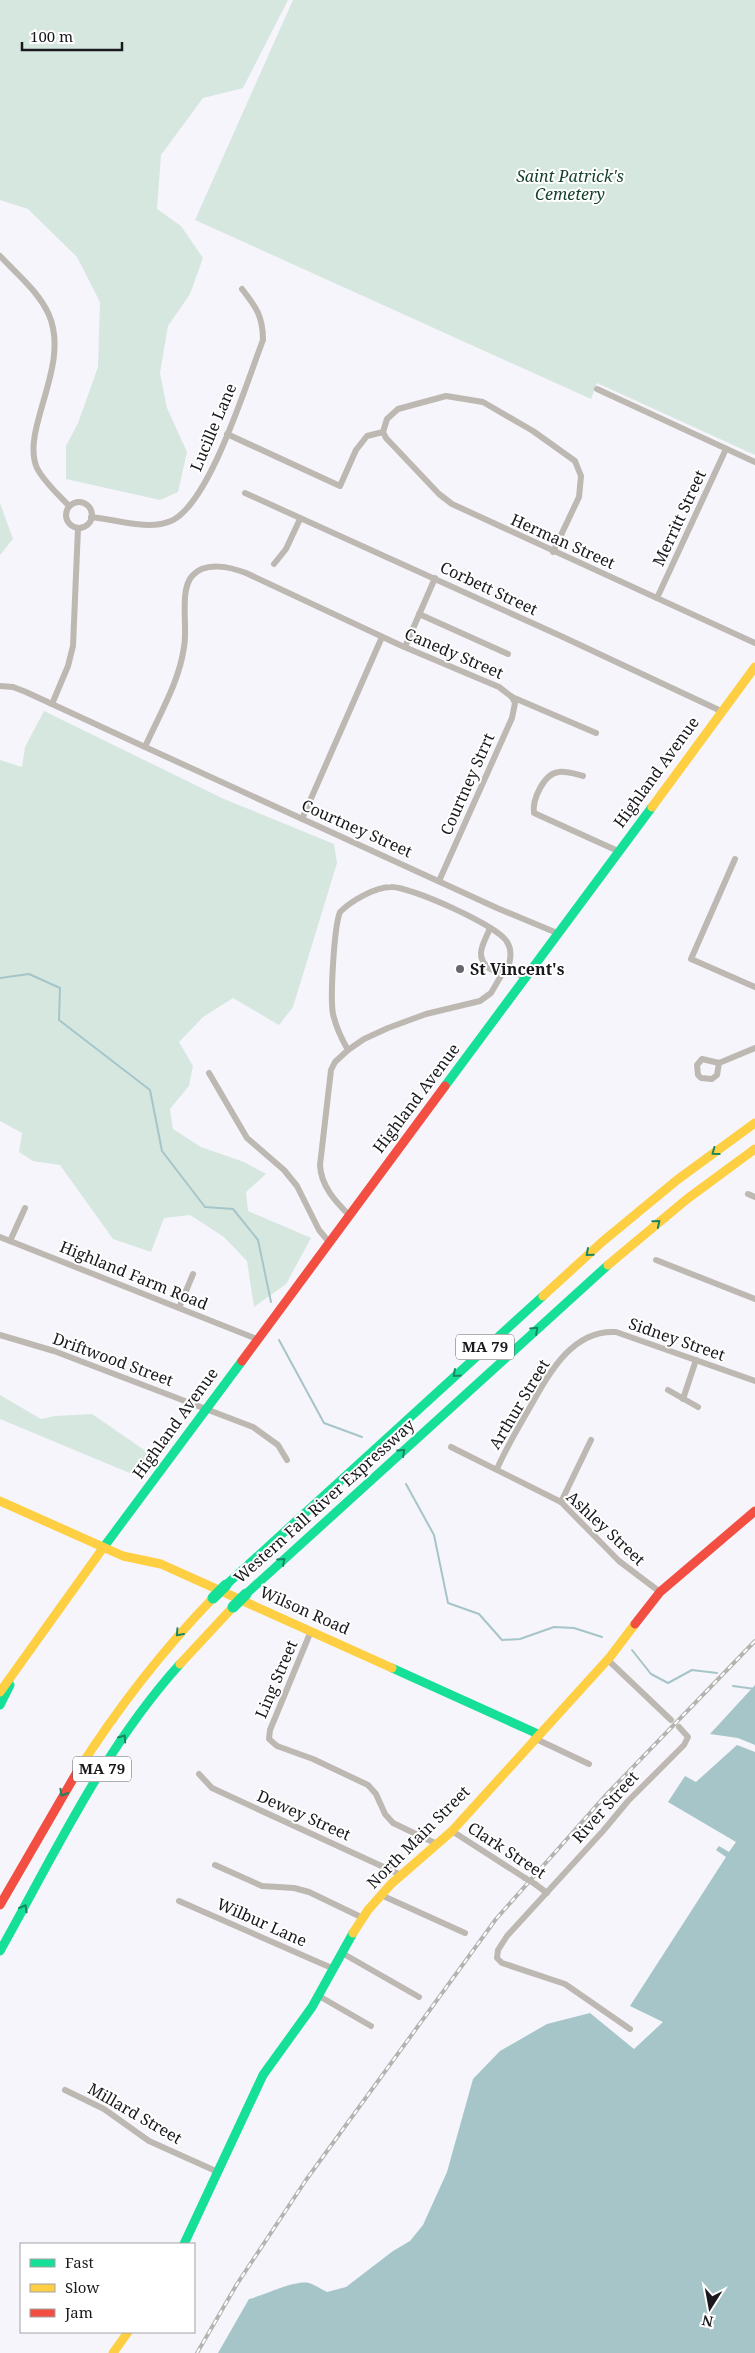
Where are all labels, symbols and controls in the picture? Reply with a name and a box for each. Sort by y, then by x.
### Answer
scale bar [22,20,122,52]
text: 100 m [30,26,73,46]
park label: Saint Patrick's Cemetery [516,165,624,205]
street label: Lucille Lane [185,380,241,474]
street label: Merritt Street [647,466,711,570]
street label: Herman Street [507,508,619,574]
street label: Corbett Street [437,556,542,620]
street label: Canedy Street [401,622,507,684]
street label: Highland Avenue [608,712,704,832]
street label: Courtney Strrt [435,729,499,838]
street label: Courtney Street [298,794,416,862]
place label: St Vincent's [470,958,565,980]
marker: St Vincent's [454,963,466,975]
street label: Highland Avenue [367,1039,465,1157]
one-way arrow [712,1146,721,1154]
one-way arrow [651,1220,660,1228]
street label: Highland Farm Road [57,1235,212,1315]
one-way arrow [585,1248,594,1257]
street label: Sidney Street [626,1312,728,1366]
street label: Driftwood Street [50,1327,177,1391]
one-way arrow [529,1327,538,1336]
road number: MA 79 [456,1334,514,1360]
street label: Arthur Street [484,1355,555,1453]
street label: Highland Avenue [127,1363,223,1483]
one-way arrow [452,1369,461,1378]
street label: Western Fall River Expressway [229,1413,420,1588]
one-way arrow [397,1449,406,1458]
street label: Ashley Street [562,1486,650,1570]
one-way arrow [276,1558,285,1567]
street label: Wilson Road [257,1580,354,1640]
one-way arrow [176,1627,185,1636]
street label: Ling Street [250,1636,302,1721]
one-way arrow [117,1734,126,1743]
road number: MA 79 [73,1756,131,1782]
street label: River Street [567,1766,643,1848]
street label: North Main Street [362,1780,475,1893]
street label: Dewey Street [254,1785,355,1846]
one-way arrow [60,1787,70,1796]
street label: Clark Street [463,1816,551,1884]
street label: Wilbur Lane [214,1892,310,1952]
one-way arrow [17,1905,27,1914]
street label: Millard Street [84,2077,186,2149]
legend [20,2243,195,2333]
text: Fast [65,2252,94,2272]
text: Slow [65,2277,99,2297]
north arrow [685,2283,735,2333]
text: Jam [64,2302,93,2322]
text: N [700,2311,715,2332]

